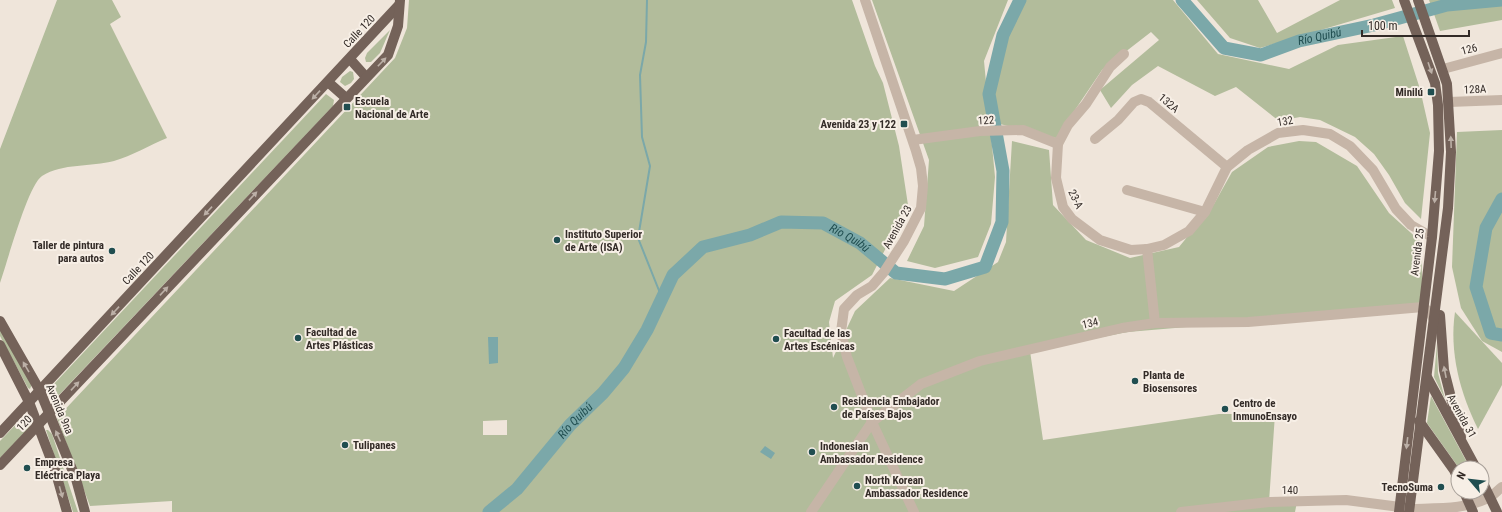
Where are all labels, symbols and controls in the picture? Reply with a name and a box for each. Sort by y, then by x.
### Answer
street label: Calle 120 [341,12,378,51]
scale bar [1362,12,1469,38]
text: 100 m [1368,19,1398,33]
water label: Río Quibú [1297,25,1343,48]
street label: 126 [1460,41,1479,58]
one-way arrow [377,57,386,67]
one-way arrow [1427,63,1433,75]
street label: 128A [1463,83,1487,96]
place label: Minilú [1396,86,1423,99]
marker: Minilú [1426,87,1436,97]
one-way arrow [311,90,320,100]
street label: 132A [1156,91,1182,116]
place label: Escuela Nacional de Arte [355,95,429,121]
marker: Escuela Nacional de Arte [342,102,352,112]
street label: 122 [978,114,995,127]
street label: 132 [1276,114,1294,129]
place label: Avenida 23 y 122 [820,118,896,131]
marker: Avenida 23 y 122 [899,119,909,129]
one-way arrow [1447,136,1454,148]
street label: 23-A [1065,187,1086,212]
one-way arrow [249,191,258,202]
one-way arrow [1432,191,1439,203]
street label: Avenida 23 [880,203,915,251]
one-way arrow [203,206,213,216]
water label: Río Quibú [827,221,873,255]
place label: Instituto Superior de Arte (ISA) [565,228,642,254]
street label: Avenida 25 [1408,228,1427,277]
marker: Instituto Superior de Arte (ISA) [552,235,562,245]
place label: Taller de pintura para autos [32,239,104,265]
marker: Taller de pintura para autos [107,246,117,256]
street label: Calle 120 [120,249,157,288]
one-way arrow [160,286,169,296]
one-way arrow [110,306,120,316]
street label: 134 [1081,315,1100,332]
place label: Facultad de Artes Plásticas [306,326,373,352]
place label: Facultad de las Artes Escénicas [784,327,855,353]
marker: Facultad de Artes Plásticas [293,333,303,343]
marker: Facultad de las Artes Escénicas [771,334,781,344]
one-way arrow [23,361,29,372]
one-way arrow [1442,366,1448,378]
place label: Planta de Biosensores [1143,369,1197,395]
marker: Planta de Biosensores [1130,376,1140,386]
one-way arrow [71,381,80,391]
street label: Avenida 9na [43,382,76,436]
street label: Avenida 31 [1444,392,1479,440]
place label: Residencia Embajador de Países Bajos [842,395,940,421]
place label: Centro de InmunoEnsayo [1233,397,1298,423]
water label: Río Quibú [555,400,596,441]
marker: Residencia Embajador de Países Bajos [829,402,839,412]
marker: Centro de InmunoEnsayo [1220,404,1230,414]
street label: 120 [14,413,35,434]
one-way arrow [55,430,61,442]
one-way arrow [1404,437,1410,449]
place label: Tulipanes [353,439,396,452]
marker: Tulipanes [340,440,350,450]
place label: Indonesian Ambassador Residence [820,440,923,466]
marker: Indonesian Ambassador Residence [807,447,817,457]
place label: Empresa Eléctrica Playa [35,456,100,482]
north arrow [1450,460,1490,500]
marker: Empresa Eléctrica Playa [22,463,32,473]
text: N [1454,469,1469,482]
place label: North Korean Ambassador Residence [865,474,968,500]
marker: North Korean Ambassador Residence [852,481,862,491]
place label: TecnoSuma [1382,481,1433,494]
marker: TecnoSuma [1436,482,1446,492]
street label: 140 [1282,484,1298,497]
one-way arrow [58,486,64,498]

